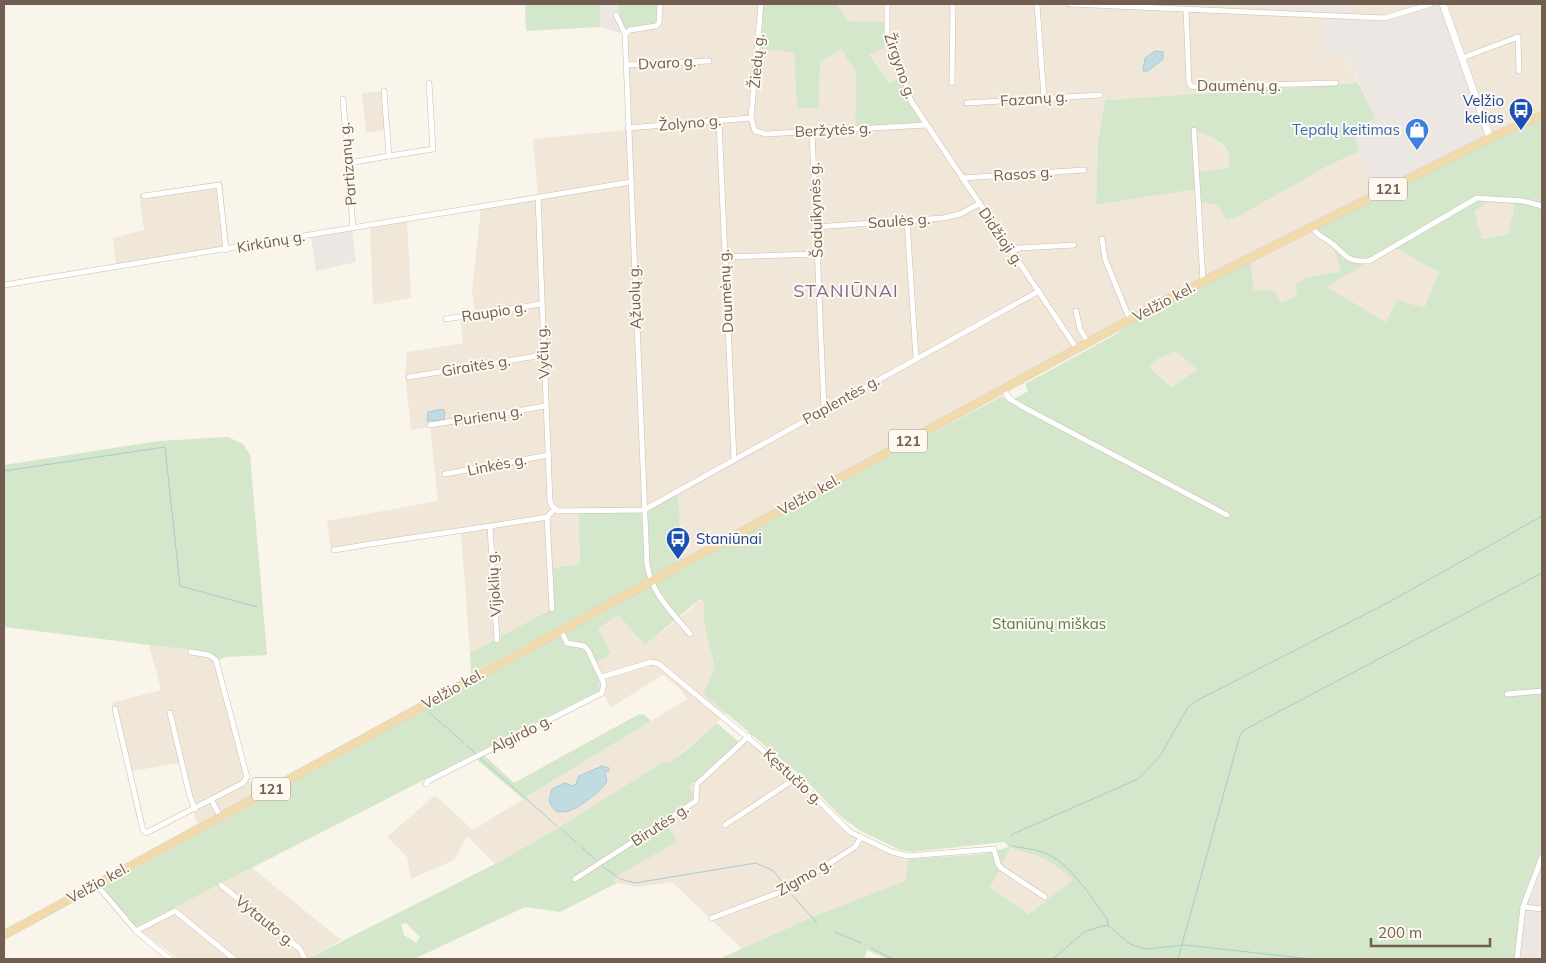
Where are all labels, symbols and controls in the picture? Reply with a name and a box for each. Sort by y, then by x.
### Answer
street label: Žirgyno g. [880,30,921,101]
street label: Žiedų g. [745,33,768,89]
street label: Dvaro g. [637,51,697,74]
street label: Daumėnų g. [1197,76,1281,95]
street label: Fazanų g. [1000,87,1068,110]
place label: Velžio kelias [1463,91,1504,127]
bus stop icon: Velžio kelias [1508,97,1534,131]
street label: Žolyno g. [658,110,722,135]
shop icon: Tepalų keitimas [1404,117,1430,151]
street label: Beržytės g. [794,118,872,141]
place label: Tepalų keitimas [1292,120,1400,139]
street label: Partizanų g. [334,122,361,207]
street label: Šaduikynės g. [804,162,827,258]
street label: Rasos g. [993,162,1053,185]
road number: 121 [1369,178,1407,200]
street label: Didžioji g. [975,204,1028,270]
street label: Saulės g. [867,209,931,232]
street label: Kirkūnų g. [235,226,306,257]
street label: Daumėnų g. [714,249,737,333]
street label: Ąžuolų g. [624,264,645,330]
street label: Velžio kel. [1129,277,1198,326]
district label: STANIŪNAI [793,279,899,302]
street label: Raupio g. [460,297,528,326]
street label: Vyčių g. [532,325,553,379]
street label: Giraitės g. [440,351,512,380]
street label: Paplentės g. [799,371,883,428]
street label: Purienų g. [452,401,524,430]
road number: 121 [889,430,927,452]
street label: Linkės g. [466,449,528,480]
street label: Velžio kel. [774,470,843,519]
bus stop icon: Staniūnai [665,526,691,560]
place label: Staniūnai [696,529,762,548]
street label: Vijoklių g. [482,550,505,618]
park label: Staniūnų miškas [992,614,1106,633]
street label: Velžio kel. [418,664,487,713]
street label: Algirdo g. [487,710,555,757]
street label: Kęstučio g. [760,744,827,809]
road number: 121 [252,778,290,801]
street label: Birutės g. [627,799,692,850]
street label: Zigmo g. [773,853,834,900]
street label: Velžio kel. [63,858,132,907]
street label: Vytauto g. [232,891,299,950]
scale bar [1371,916,1490,948]
text: 200 m [1378,923,1422,942]

